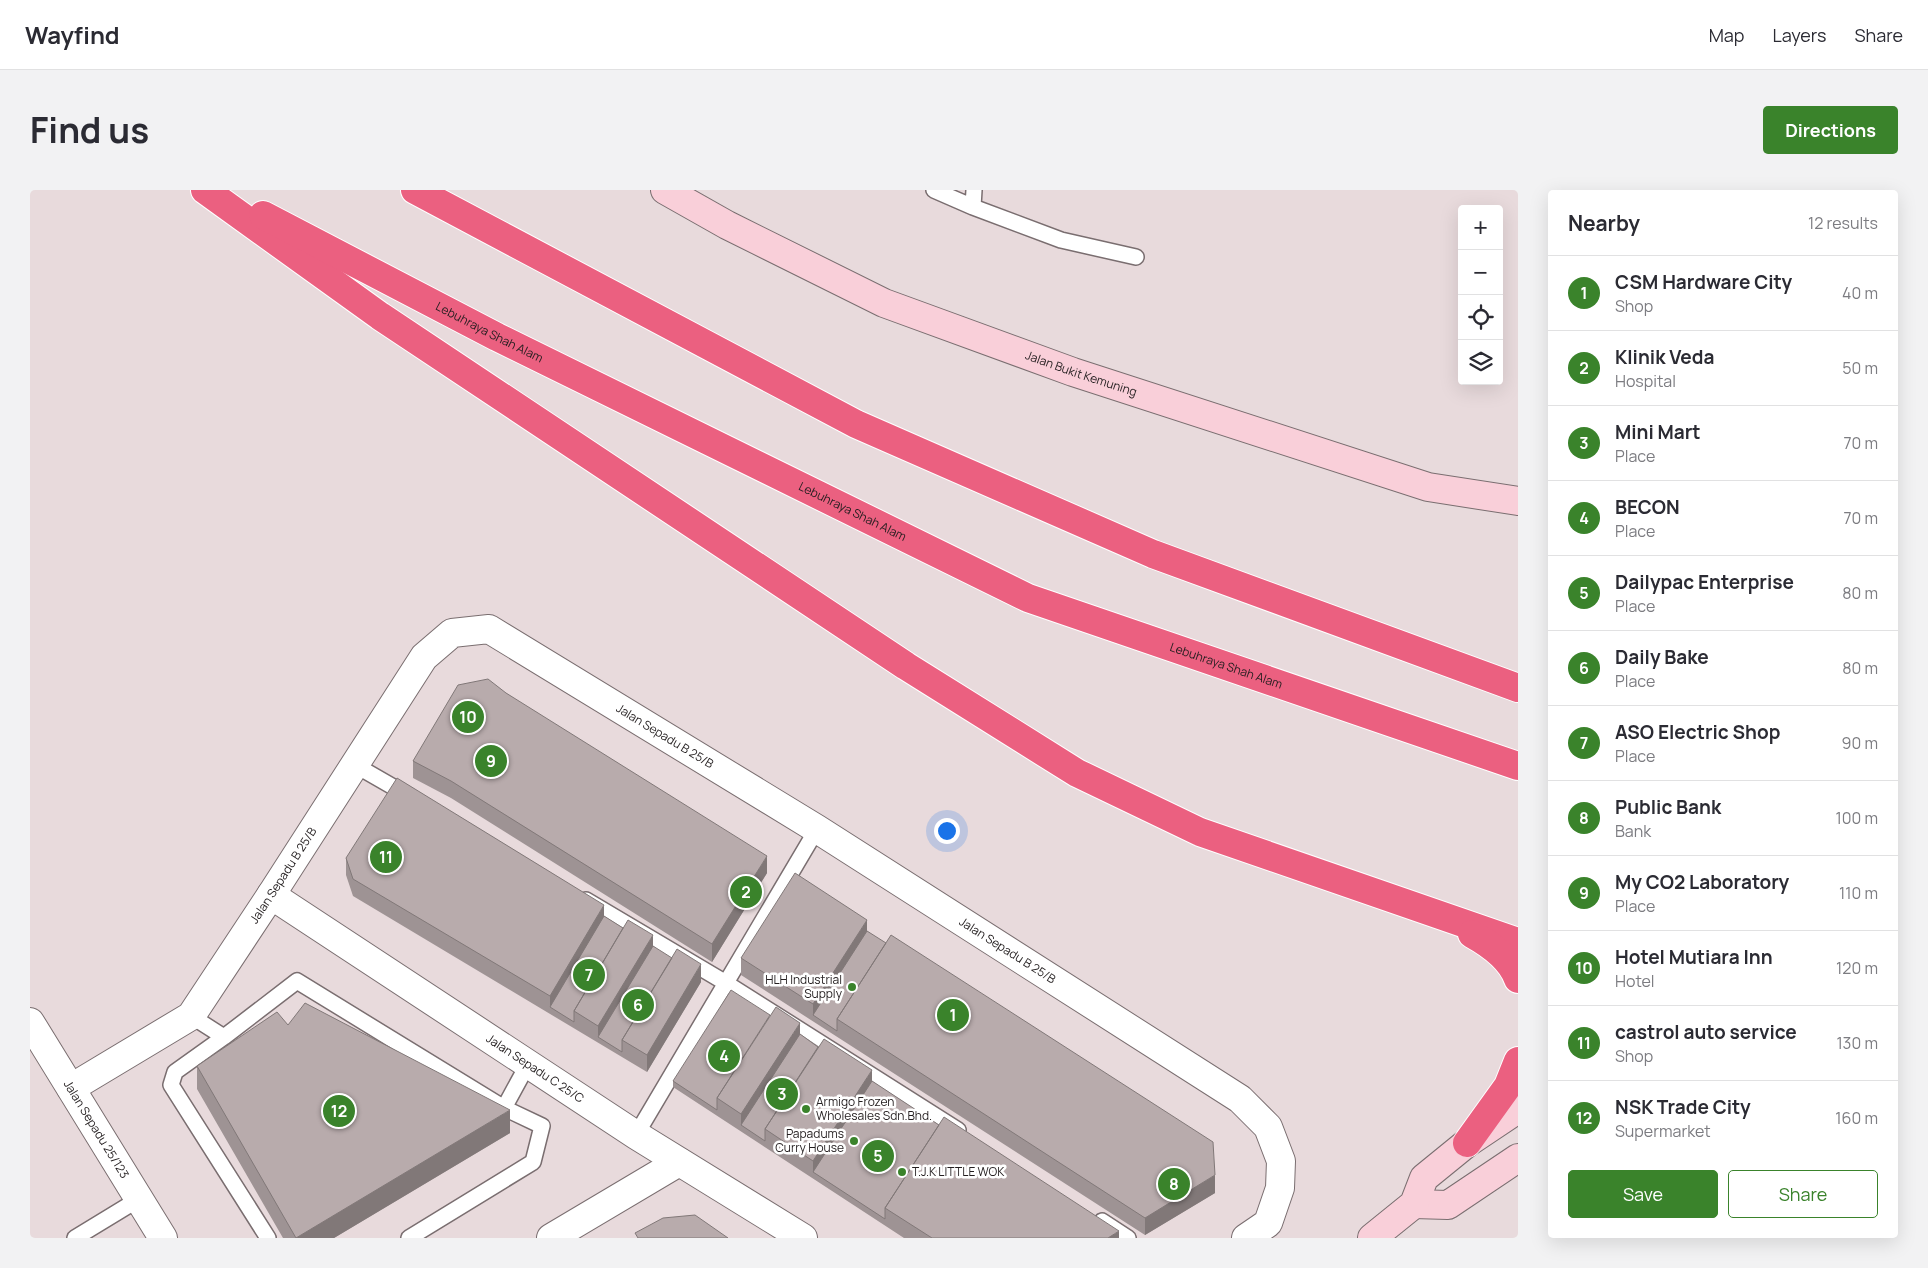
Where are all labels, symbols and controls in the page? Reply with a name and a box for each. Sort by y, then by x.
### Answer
text: Wayfind [25,18,120,51]
text: Map [1709,23,1744,47]
text: Layers [1772,23,1826,47]
text: Share [1854,23,1903,47]
text: Find us [30,106,149,154]
button: Directions [1763,106,1898,154]
map controls [1458,205,1503,385]
button: + [1458,205,1503,250]
text: Nearby [1568,209,1640,237]
text: 12 results [1808,212,1878,234]
button: − [1458,250,1503,295]
text: CSM Hardware City [1615,269,1792,295]
text: 1 [1580,282,1588,304]
text: 40 m [1842,282,1878,304]
button: locate [1458,295,1503,340]
text: Shop [1615,295,1653,317]
street label: Lebuhraya Shah Alam [433,298,546,366]
button: layers [1458,340,1503,385]
text: Klinik Veda [1615,344,1714,370]
street label: Jalan Bukit Kemuning [1023,346,1139,400]
text: 2 [1579,357,1589,379]
text: 50 m [1842,357,1878,379]
text: Hospital [1615,370,1676,392]
text: Mini Mart [1615,419,1701,445]
text: 3 [1579,432,1589,454]
text: 70 m [1843,432,1878,454]
text: Place [1615,445,1655,467]
street label: Lebuhraya Shah Alam [796,478,909,545]
text: BECON [1615,494,1680,520]
text: 4 [1579,507,1589,529]
text: 70 m [1843,507,1878,529]
text: Place [1615,520,1655,542]
text: Dailypac Enterprise [1615,569,1794,595]
text: 5 [1579,582,1589,604]
text: 80 m [1842,582,1878,604]
text: Place [1615,595,1655,617]
street label: Lebuhraya Shah Alam [1168,638,1285,693]
text: Daily Bake [1615,644,1709,670]
text: 6 [1579,657,1589,679]
text: 80 m [1842,657,1878,679]
text: Place [1615,670,1655,692]
pin: 10 [452,698,484,736]
street label: Jalan Sepadu B 25/B [613,700,717,772]
text: ASO Electric Shop [1615,719,1780,745]
text: 7 [1580,732,1588,754]
text: 90 m [1842,732,1878,754]
pin: 9 [475,742,507,780]
text: Place [1615,745,1655,767]
text: Public Bank [1615,794,1721,820]
text: 8 [1579,807,1589,829]
text: 100 m [1835,807,1878,829]
your location [934,818,960,844]
text: Bank [1615,820,1651,842]
street label: Jalan Sepadu B 25/B [245,824,320,927]
pin: 11 [370,838,402,876]
text: My CO2 Laboratory [1615,869,1789,895]
pin: 2 [730,873,762,911]
text: 9 [1579,882,1589,904]
text: 110 m [1839,882,1878,904]
text: Place [1615,895,1655,917]
street label: Jalan Sepadu B 25/B [956,913,1059,987]
text: Hotel Mutiara Inn [1615,944,1773,970]
pin: 7 [573,956,605,994]
text: 10 [1575,957,1593,979]
text: 120 m [1836,957,1878,979]
text: Hotel [1615,970,1655,992]
place label: HLH Industrial Supply [765,971,843,1002]
marker: HLH Industrial Supply [846,981,858,993]
pin: 6 [622,986,654,1024]
pin: 1 [937,996,969,1034]
text: castrol auto service [1615,1019,1797,1045]
street label: Jalan Sepadu C 25/C [483,1030,588,1107]
text: 11 [1577,1032,1591,1054]
text: 130 m [1836,1032,1878,1054]
pin: 4 [708,1037,740,1075]
text: Shop [1615,1045,1653,1067]
pin: 3 [766,1075,798,1113]
street label: Jalan Sepadu 25/123 [60,1077,133,1181]
pin: 12 [323,1092,355,1130]
place label: Armigo Frozen Wholesales Sdn.Bhd. [816,1093,932,1124]
text: NSK Trade City [1615,1094,1751,1120]
marker: Armigo Frozen Wholesales Sdn.Bhd. [800,1103,812,1115]
text: 12 [1576,1107,1592,1129]
text: 160 m [1835,1107,1878,1129]
text: Supermarket [1615,1120,1711,1142]
place label: Papadums Curry House [775,1125,844,1156]
marker: Papadums Curry House [848,1135,860,1147]
pin: 5 [862,1137,894,1175]
place label: T.J.K LITTLE WOK [912,1163,1005,1180]
pin: 8 [1158,1165,1190,1203]
marker: T.J.K LITTLE WOK [896,1166,908,1178]
button: Save [1568,1170,1718,1218]
button: Share [1728,1170,1878,1218]

